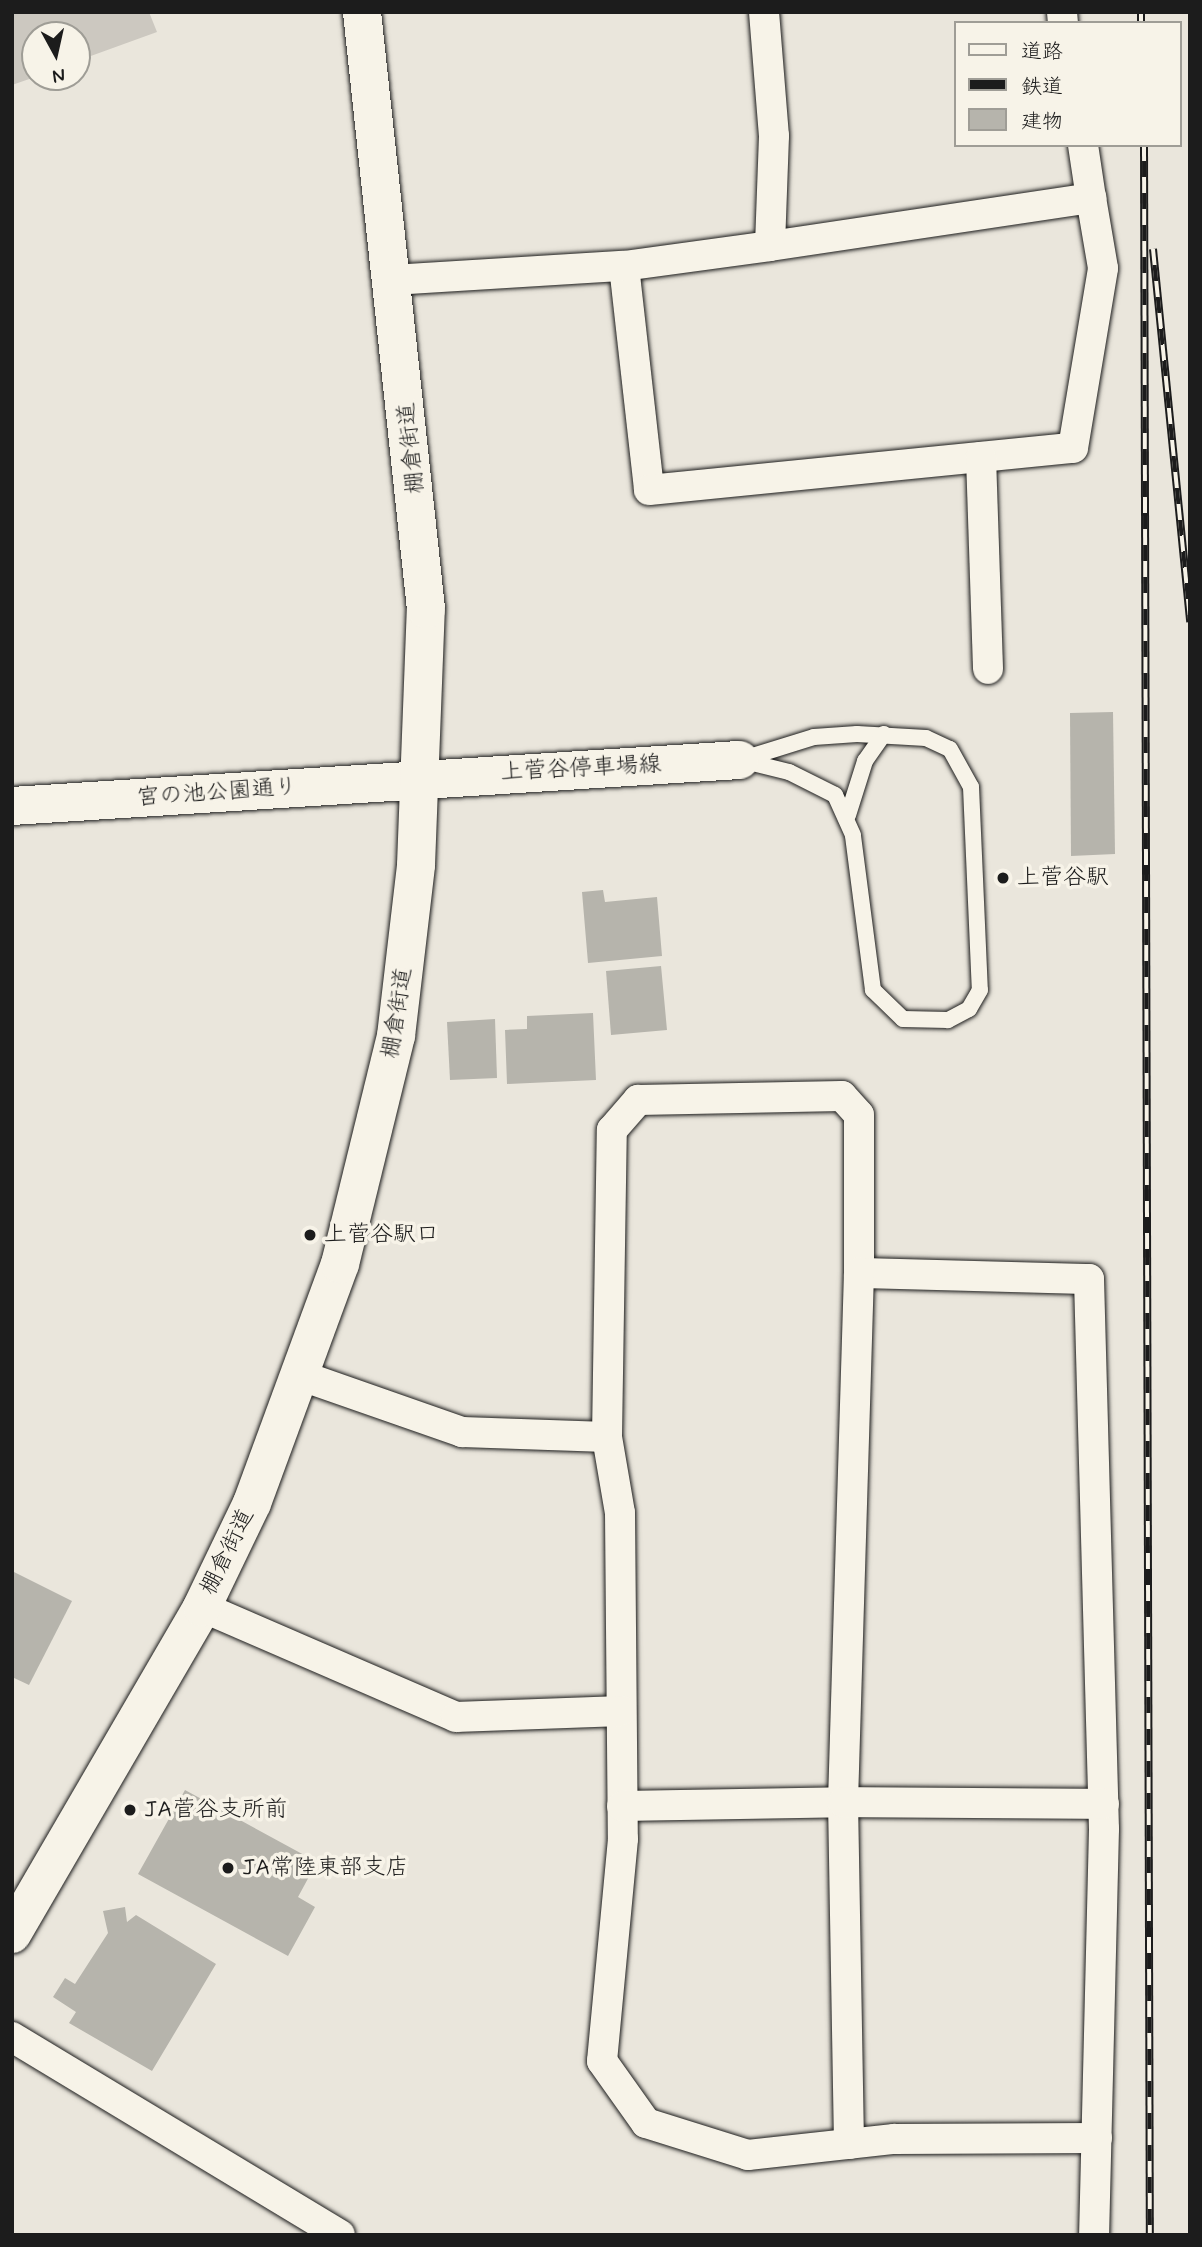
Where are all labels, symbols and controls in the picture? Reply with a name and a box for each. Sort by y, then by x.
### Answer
north arrow [21,21,91,91]
legend [954,21,1181,147]
text: 道路 [1021,38,1063,66]
text: N [51,62,67,89]
text: 鉄道 [1021,73,1063,101]
text: 建物 [1021,108,1063,136]
street label: 棚倉街道 [393,401,431,495]
street label: 上菅谷停車場線 [500,751,662,787]
street label: 宮の池公園通り [136,774,298,812]
place label: 上菅谷駅 [1017,864,1109,892]
marker: 上菅谷駅 [995,870,1011,886]
street label: 棚倉街道 [377,965,419,1061]
place label: 上菅谷駅口 [324,1221,439,1249]
marker: 上菅谷駅口 [302,1227,318,1243]
street label: 棚倉街道 [195,1505,261,1599]
place label: JA菅谷支所前 [144,1796,287,1824]
marker: JA菅谷支所前 [122,1802,138,1818]
place label: JA常陸東部支店 [242,1854,408,1882]
marker: JA常陸東部支店 [220,1860,236,1876]

